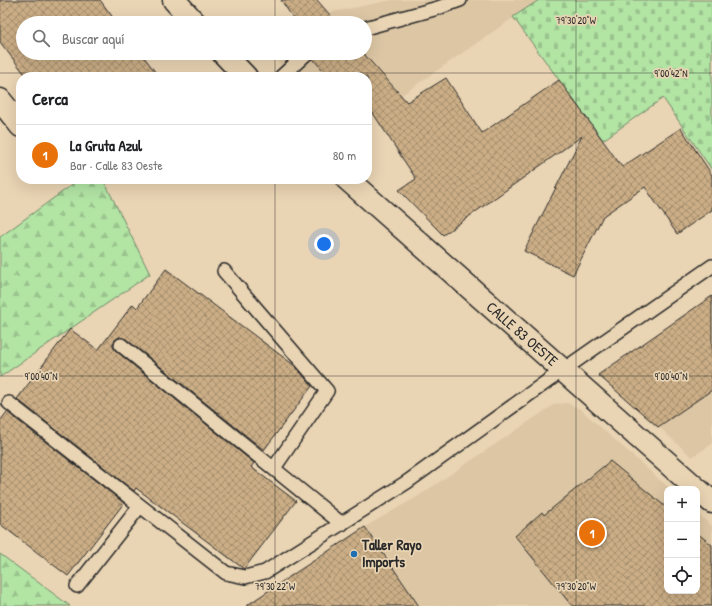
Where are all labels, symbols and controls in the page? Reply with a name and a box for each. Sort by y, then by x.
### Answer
text: 79°30'20"W [556,14,597,27]
search box [16,16,372,60]
icon: search [30,27,52,49]
text: Buscar aquí [62,28,125,49]
text: 9°00'42"N [654,67,688,80]
text: Cerca [32,87,68,110]
text: La Gruta Azul [70,135,142,156]
text: 1 [43,146,47,164]
text: 80 m [333,146,356,164]
text: Bar · Calle 83 Oeste [70,156,163,174]
your location [314,234,334,254]
street label: CALLE 83 OESTE [482,297,563,371]
text: 9°00'40"N [24,370,58,383]
text: 9°00'40"N [654,370,688,383]
map controls [664,486,700,594]
button: + [664,486,700,522]
pin: 1 [579,518,605,548]
button: − [664,522,700,558]
place label: Taller Rayo Imports [361,534,422,573]
marker: Taller Rayo Imports [349,549,359,559]
button: locate [664,558,700,594]
text: 79°30'22"W [255,580,296,593]
text: 79°30'20"W [556,580,597,593]

